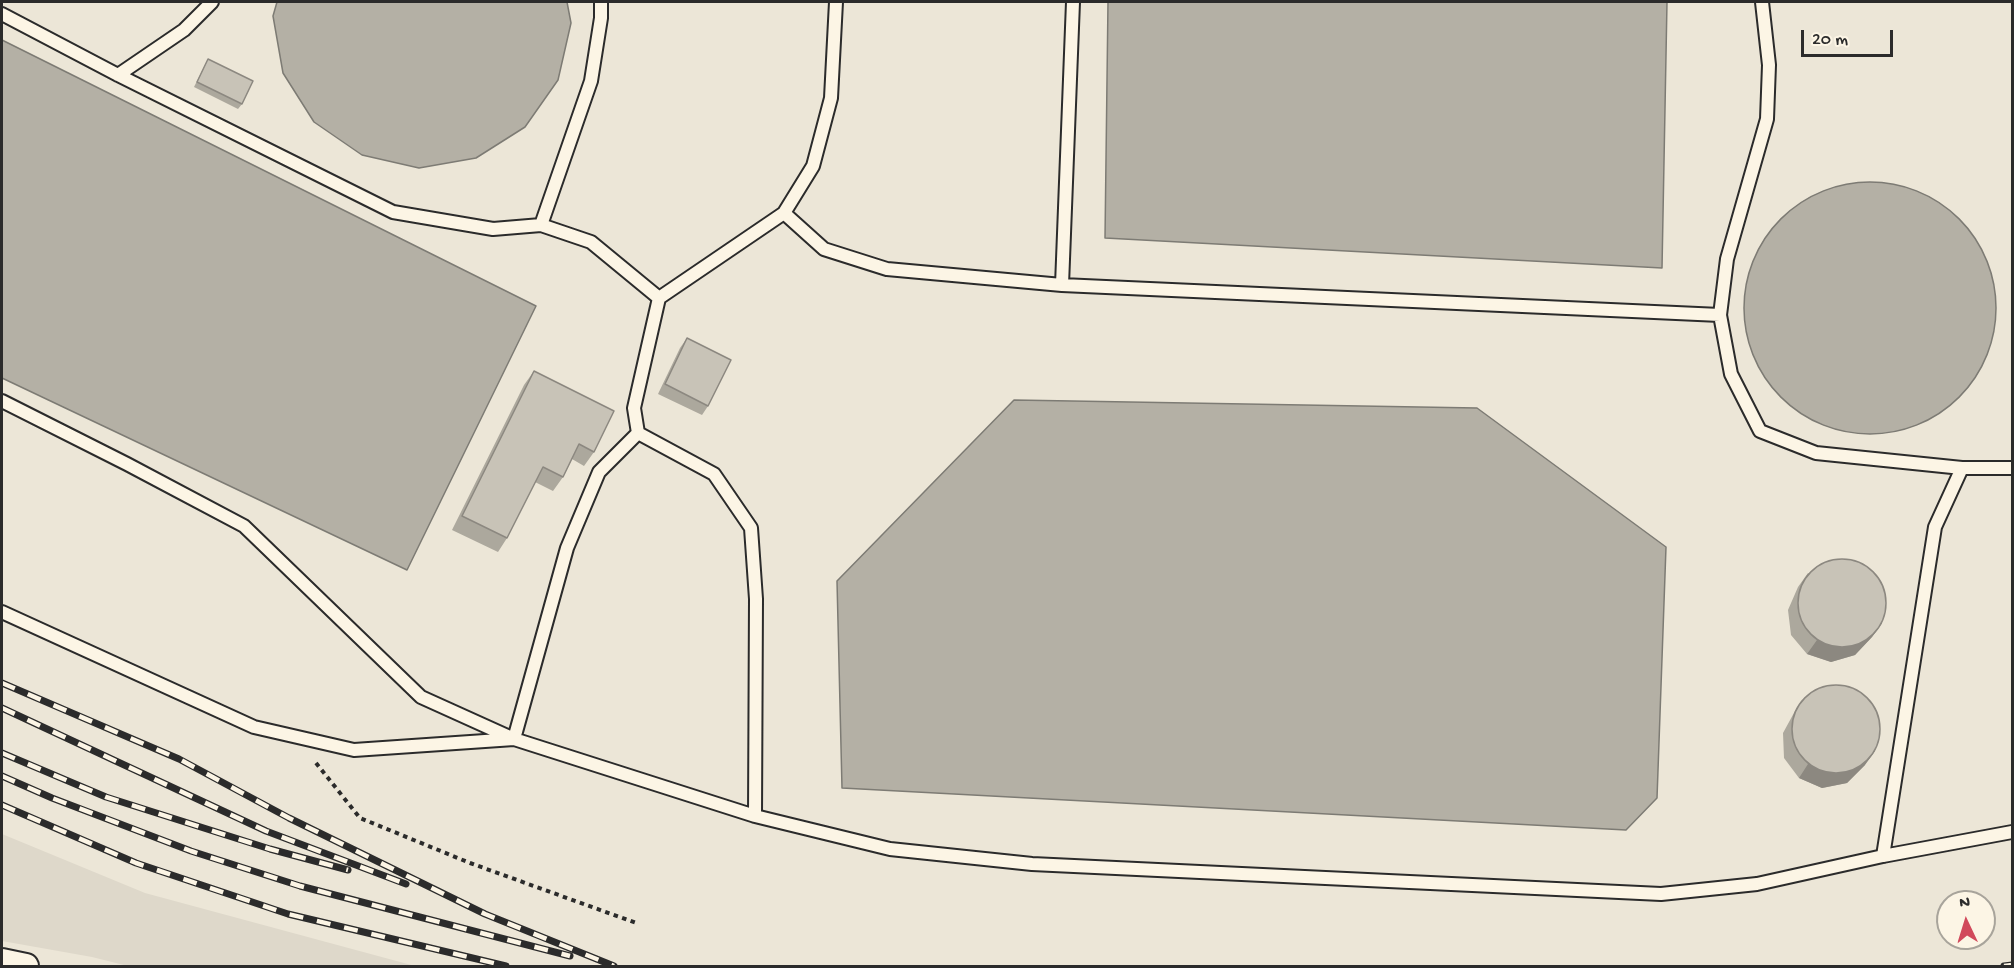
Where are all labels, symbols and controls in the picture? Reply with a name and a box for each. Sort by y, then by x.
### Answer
scale bar [1804,18,1896,56]
text: 20 m [1812,30,1848,51]
north arrow [1936,890,1996,950]
text: N [1959,894,1971,913]

